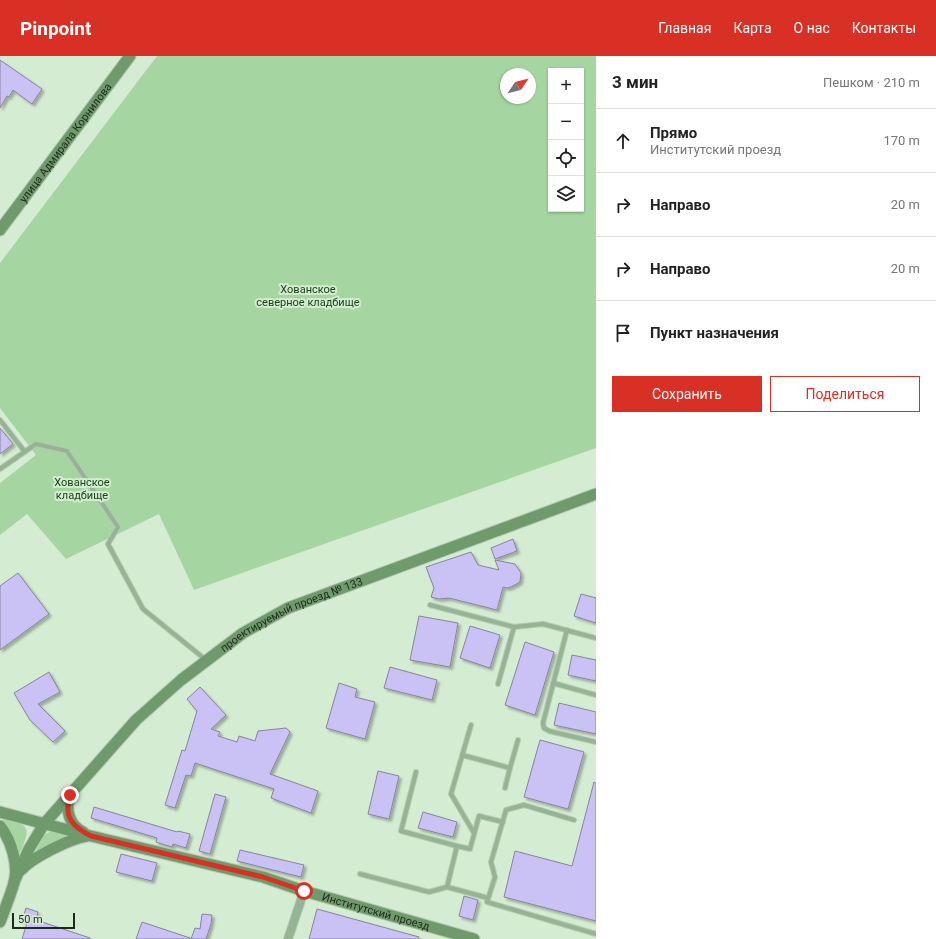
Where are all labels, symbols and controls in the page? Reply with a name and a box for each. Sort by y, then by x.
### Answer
text: Pinpoint [20,17,91,40]
text: Главная [658,20,711,36]
text: Карта [733,20,772,36]
text: О нас [794,20,830,36]
text: Контакты [852,20,916,36]
north arrow [500,68,536,104]
map controls [548,68,584,212]
button: + [548,68,584,104]
text: 3 мин [612,72,658,92]
text: Пешком · 210 m [823,75,920,90]
street label: улица Адмирала Корнилова [17,81,114,205]
button: − [548,104,584,140]
text: Прямо [650,124,697,142]
icon: ahead [612,130,634,152]
text: 170 m [883,133,920,148]
button: locate [548,140,584,176]
text: Институтский проезд [650,142,781,157]
button: layers [548,176,584,212]
icon: right [612,194,634,216]
text: Направо [650,196,711,214]
text: 20 m [891,197,920,212]
icon: right [612,258,634,280]
text: Направо [650,260,711,278]
text: 20 m [891,261,920,276]
park label: Хованское северное кладбище [256,283,360,309]
icon: arrive [612,322,634,344]
text: Пункт назначения [650,324,779,342]
button: Сохранить [612,376,762,412]
button: Поделиться [770,376,920,412]
park label: Хованское кладбище [54,476,110,502]
street label: проектируемый проезд № 133 [218,575,365,655]
route end [61,786,79,804]
route start [295,882,313,900]
street label: Институтский проезд [321,890,431,933]
scale bar [12,911,75,930]
text: 50 m [18,913,43,926]

